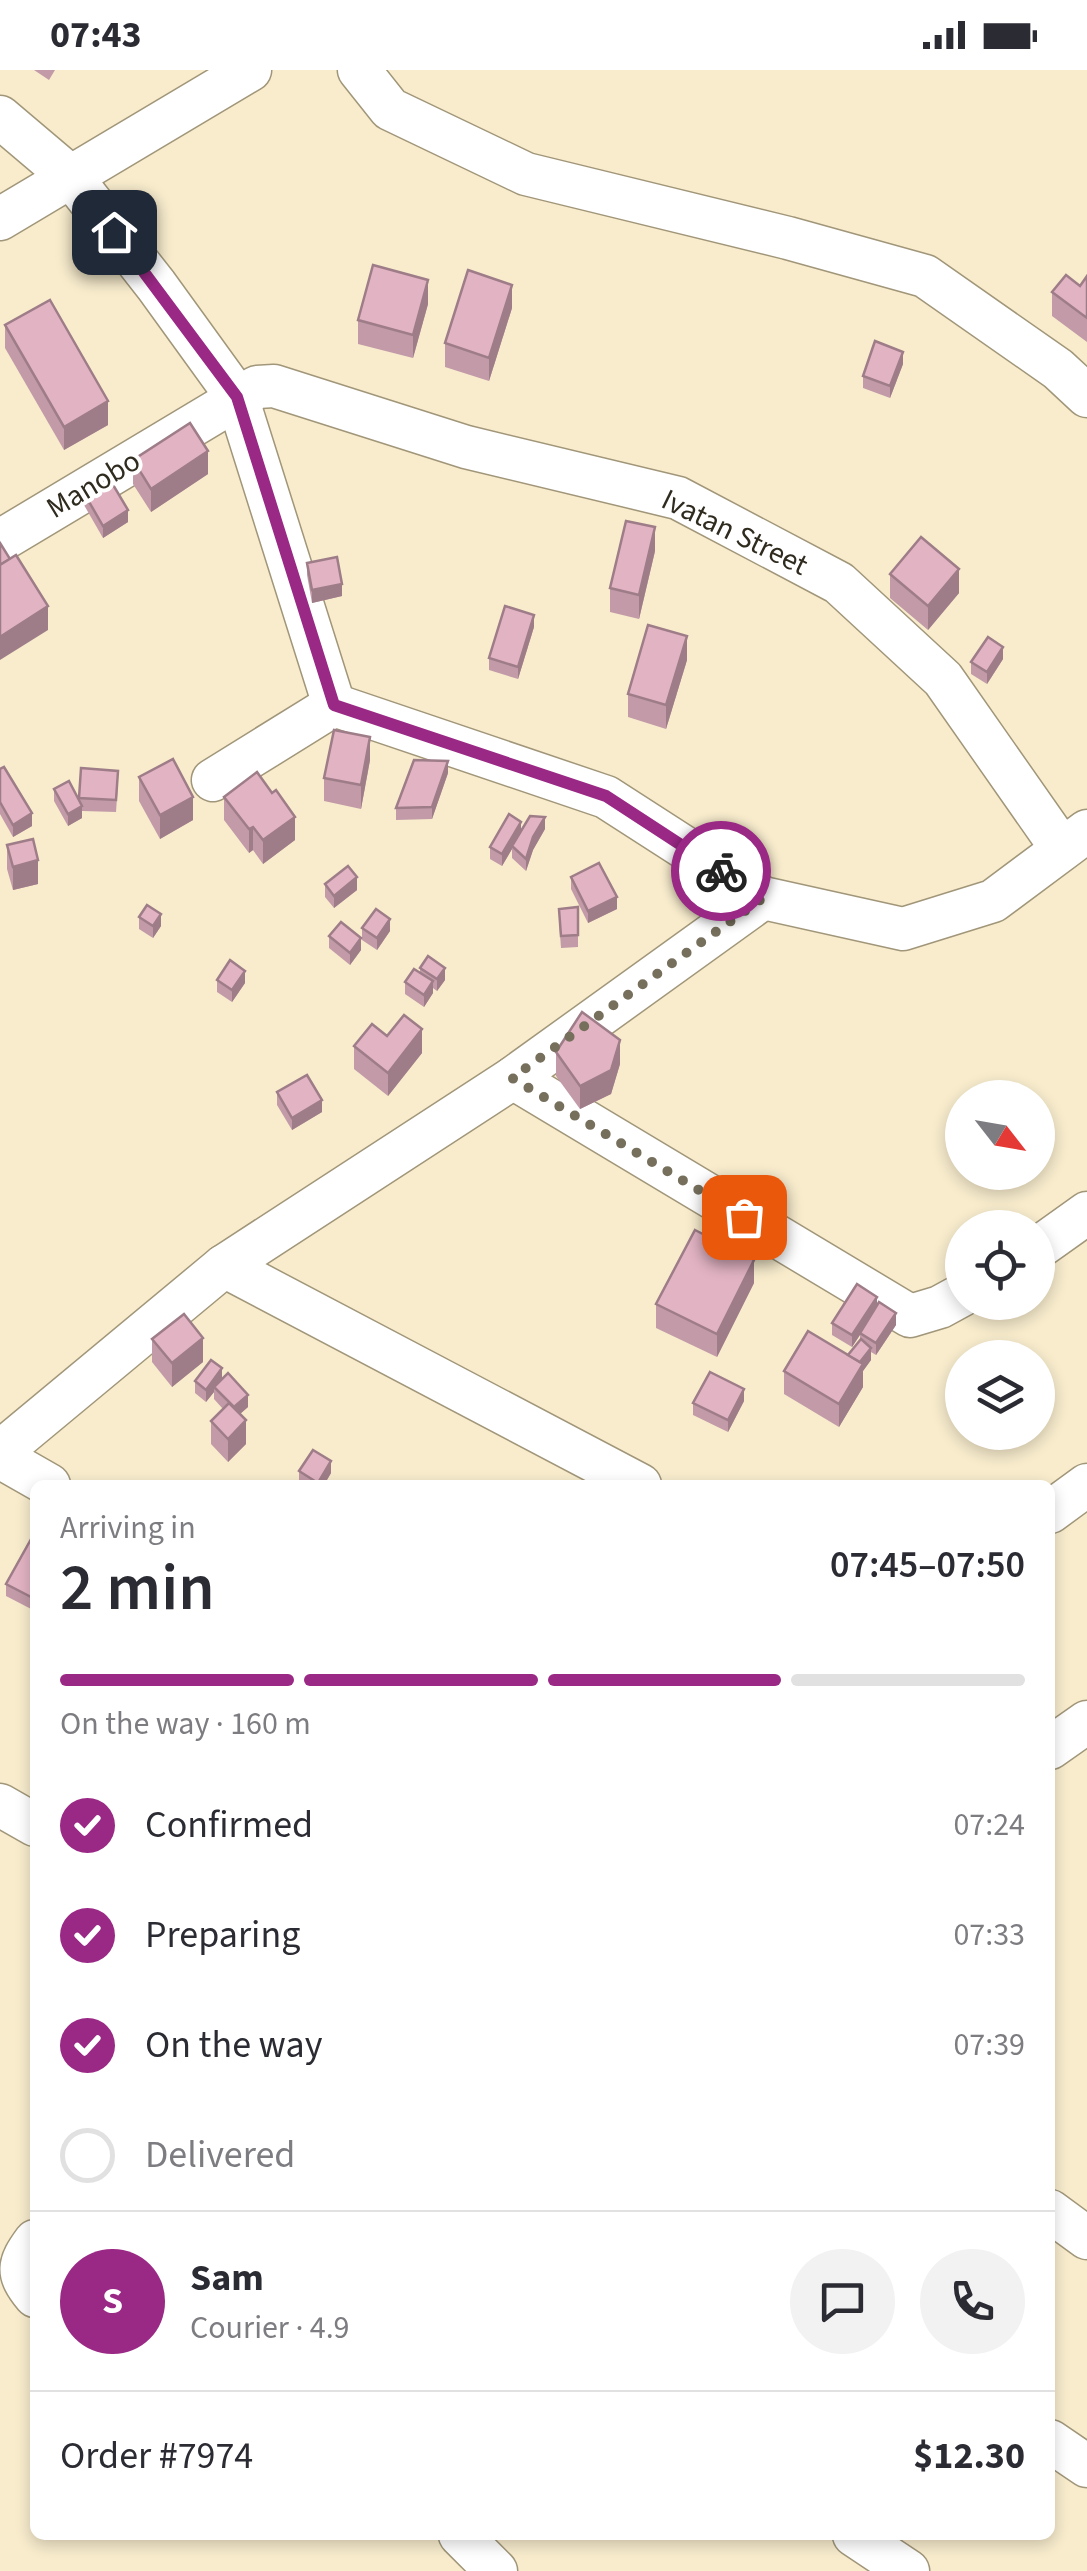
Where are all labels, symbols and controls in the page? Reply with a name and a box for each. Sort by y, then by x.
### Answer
text: 07:43 [50,8,142,62]
pin [72,190,157,275]
icon: home [87,205,142,260]
street label: Manobo [38,440,148,529]
street label: Ivatan Street [654,478,815,586]
courier [671,821,771,921]
icon: bike [694,844,749,899]
north arrow [945,1080,1055,1190]
map controls [945,1080,1055,1450]
pin [702,1175,787,1260]
icon: bag [717,1190,772,1245]
button: locate [945,1210,1055,1320]
button: layers [945,1340,1055,1450]
text: Arriving in [60,1505,196,1551]
text: 07:45–07:50 [830,1538,1025,1592]
text: 2 min [60,1542,215,1635]
text: On the way · 160 m [60,1701,311,1747]
icon: check [60,1798,115,1853]
text: Confirmed [145,1798,313,1852]
text: 07:24 [953,1802,1025,1848]
icon: check [60,1908,115,1963]
text: Preparing [145,1908,300,1962]
text: 07:33 [953,1912,1025,1958]
icon: check [60,2018,115,2073]
text: On the way [145,2018,322,2072]
text: 07:39 [953,2022,1025,2068]
text: Delivered [145,2128,295,2182]
button: chat [790,2249,895,2354]
button: phone [920,2249,1025,2354]
text: Sam [190,2251,264,2305]
text: S [102,2274,123,2328]
text: Courier · 4.9 [190,2305,350,2351]
text: Order #7974 [60,2429,253,2483]
text: $12.30 [913,2429,1025,2483]

